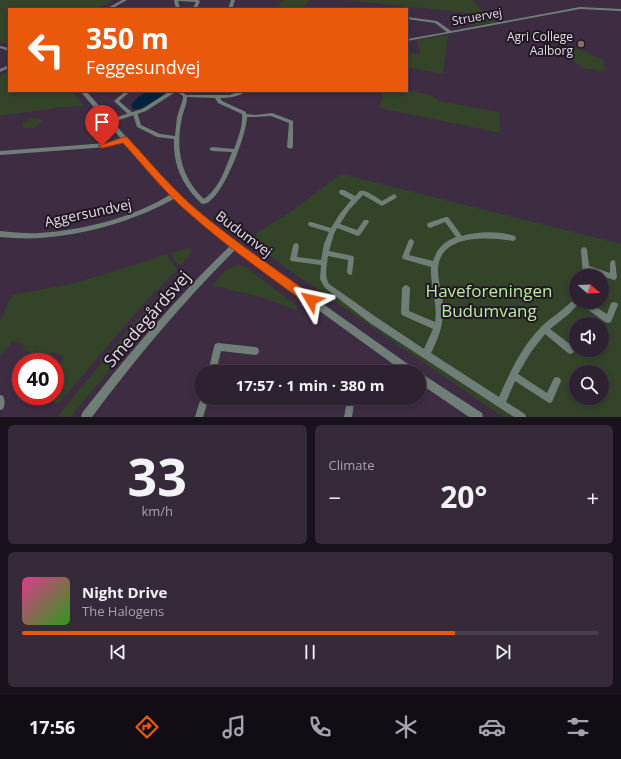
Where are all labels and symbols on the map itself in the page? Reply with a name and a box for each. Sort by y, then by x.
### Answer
street label: Struervej [451,4,503,29]
place label: Agri College Aalborg [507,28,573,59]
marker: Agri College Aalborg [576,39,586,49]
pin [85,105,119,146]
street label: Aggersundvej [43,194,133,231]
street label: Budumvej [212,206,276,261]
street label: Smedegårdsvej [98,265,195,372]
north arrow [569,269,609,309]
position arrow [290,279,332,321]
park label: Haveforeningen Budumvang [426,279,552,322]
speed limit sign: 40 [12,353,64,405]

